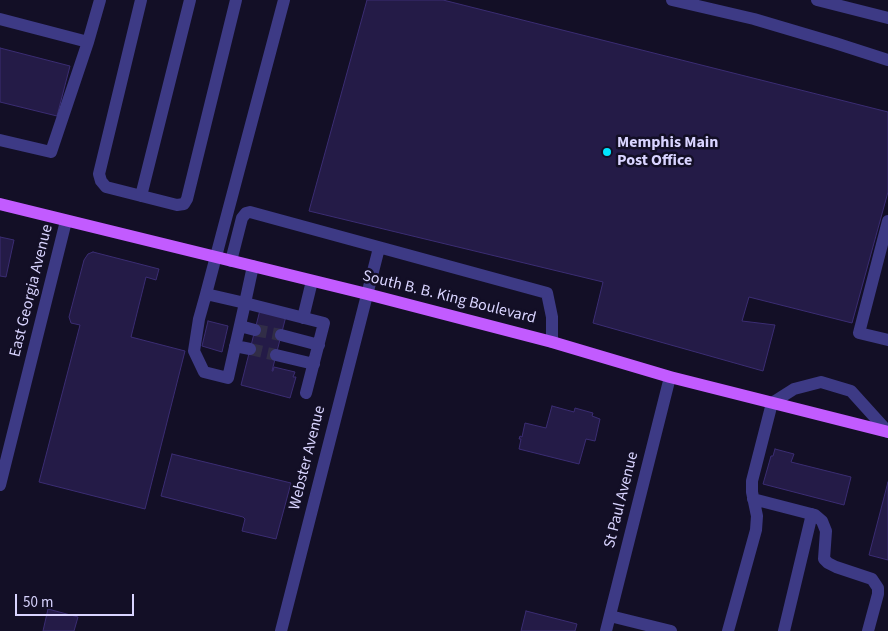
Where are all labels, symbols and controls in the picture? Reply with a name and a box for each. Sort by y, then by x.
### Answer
place label: Memphis Main Post Office [617,133,718,171]
marker: Memphis Main Post Office [601,146,613,158]
street label: East Georgia Avenue [6,223,58,359]
street label: South B. B. King Boulevard [360,267,538,329]
street label: Webster Avenue [286,404,330,512]
street label: St Paul Avenue [601,450,643,550]
scale bar [18,584,136,616]
text: 50 m [23,592,53,613]

